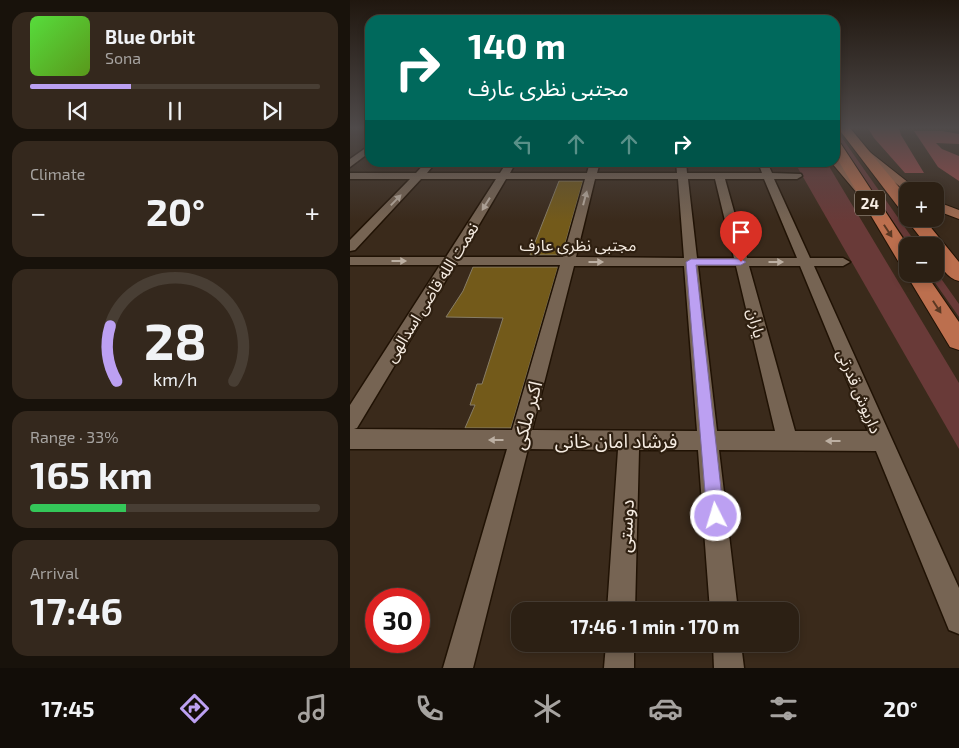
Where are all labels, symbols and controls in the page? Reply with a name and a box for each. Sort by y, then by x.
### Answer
text: 140 m [468,24,566,66]
text: Blue Orbit [105,25,195,48]
icon: right [385,35,450,100]
text: Sona [105,48,141,67]
text: مجتبی نظری عارف [468,74,629,100]
icon: previous [64,97,92,125]
icon: pause [161,97,189,125]
icon: next [258,97,286,125]
icon: left [509,130,537,158]
icon: ahead [562,130,590,158]
icon: ahead [615,130,643,158]
icon: right [668,130,696,158]
text: Climate [30,164,85,183]
map controls [899,182,944,282]
button: + [899,182,944,227]
text: 20° [146,188,205,234]
one-way arrow [581,190,589,205]
road number: 24 [855,190,885,216]
one-way arrow [390,194,402,206]
text: − [30,195,46,229]
text: + [305,195,320,229]
one-way arrow [481,197,491,210]
pin [720,211,762,262]
icon: arrive [727,218,755,246]
street label: نعمت الله قاضی اسدالهی [380,219,483,366]
one-way arrow [883,224,893,237]
street label: مجتبی نظری عارف [520,235,636,255]
button: − [899,237,944,282]
one-way arrow [391,257,407,265]
one-way arrow [588,258,604,266]
one-way arrow [768,258,784,266]
one-way arrow [933,301,942,314]
street label: یاران [743,306,770,340]
text: 28 [144,308,206,370]
street label: داریوش قدرتی [833,346,886,436]
text: km/h [153,368,197,390]
street label: اکبر ملکی [506,378,547,452]
text: Range · 33% [30,427,118,446]
street label: فرشاد امان خانی [555,429,677,453]
one-way arrow [487,436,503,444]
one-way arrow [825,437,841,445]
text: 165 km [30,451,153,497]
position arrow [689,489,741,541]
street label: دوستی [612,499,639,553]
text: Arrival [30,563,79,582]
text: 17:46 [30,587,123,633]
speed limit sign: 30 [365,588,430,653]
text: 17:46 · 1 min · 170 m [570,615,740,638]
icon: directions [177,691,212,726]
icon: music [295,691,330,726]
icon: phone [412,691,447,726]
icon: climate [530,691,565,726]
icon: car [648,691,683,726]
icon: filters [766,691,801,726]
text: 17:45 [41,695,94,721]
text: 20° [883,695,918,721]

